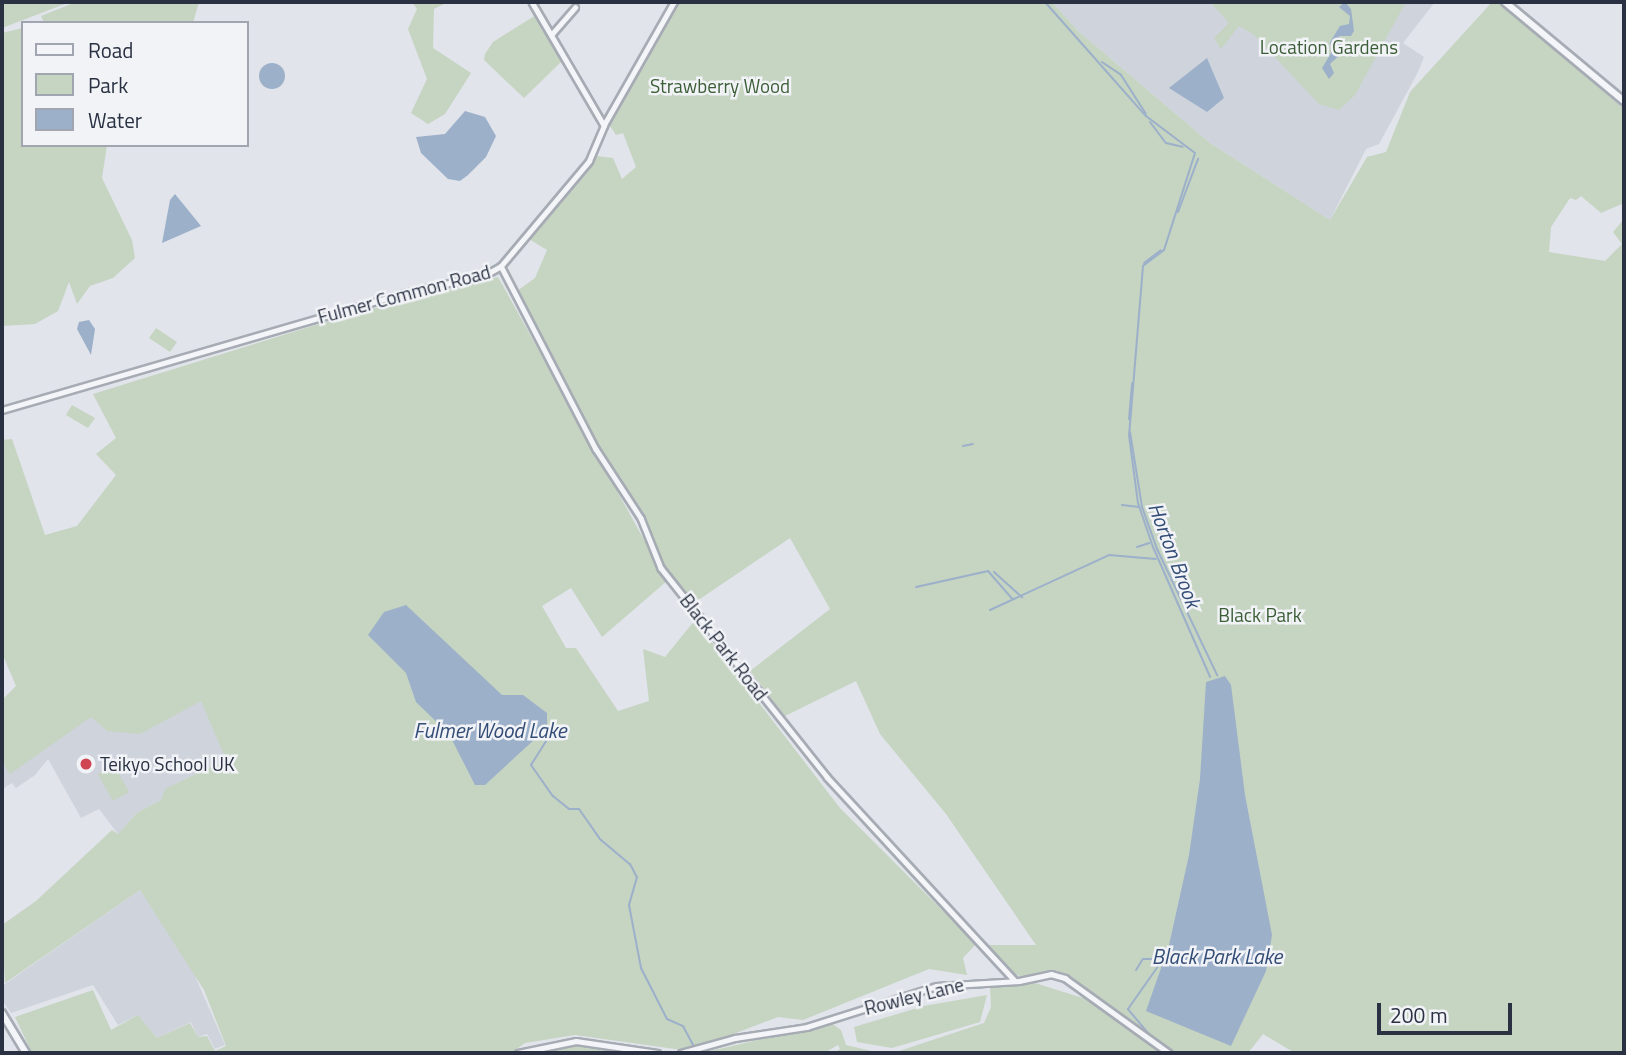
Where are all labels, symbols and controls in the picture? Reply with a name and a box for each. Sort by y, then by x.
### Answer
legend [21,21,248,147]
text: Road [88,34,133,66]
park label: Location Gardens [1260,36,1398,58]
text: Park [88,69,128,101]
park label: Strawberry Wood [650,75,790,97]
text: Water [88,104,142,136]
street label: Fulmer Common Road [315,260,493,328]
water label: Horton Brook [1143,499,1207,611]
street label: Black Park Road [675,589,773,705]
park label: Black Park [1218,604,1302,626]
water label: Fulmer Wood Lake [413,717,567,743]
place label: Teikyo School UK [100,753,235,775]
marker: Teikyo School UK [78,756,94,772]
water label: Black Park Lake [1152,943,1282,969]
street label: Rowley Lane [862,973,966,1019]
scale bar [1381,988,1516,1032]
text: 200 m [1390,999,1447,1031]

